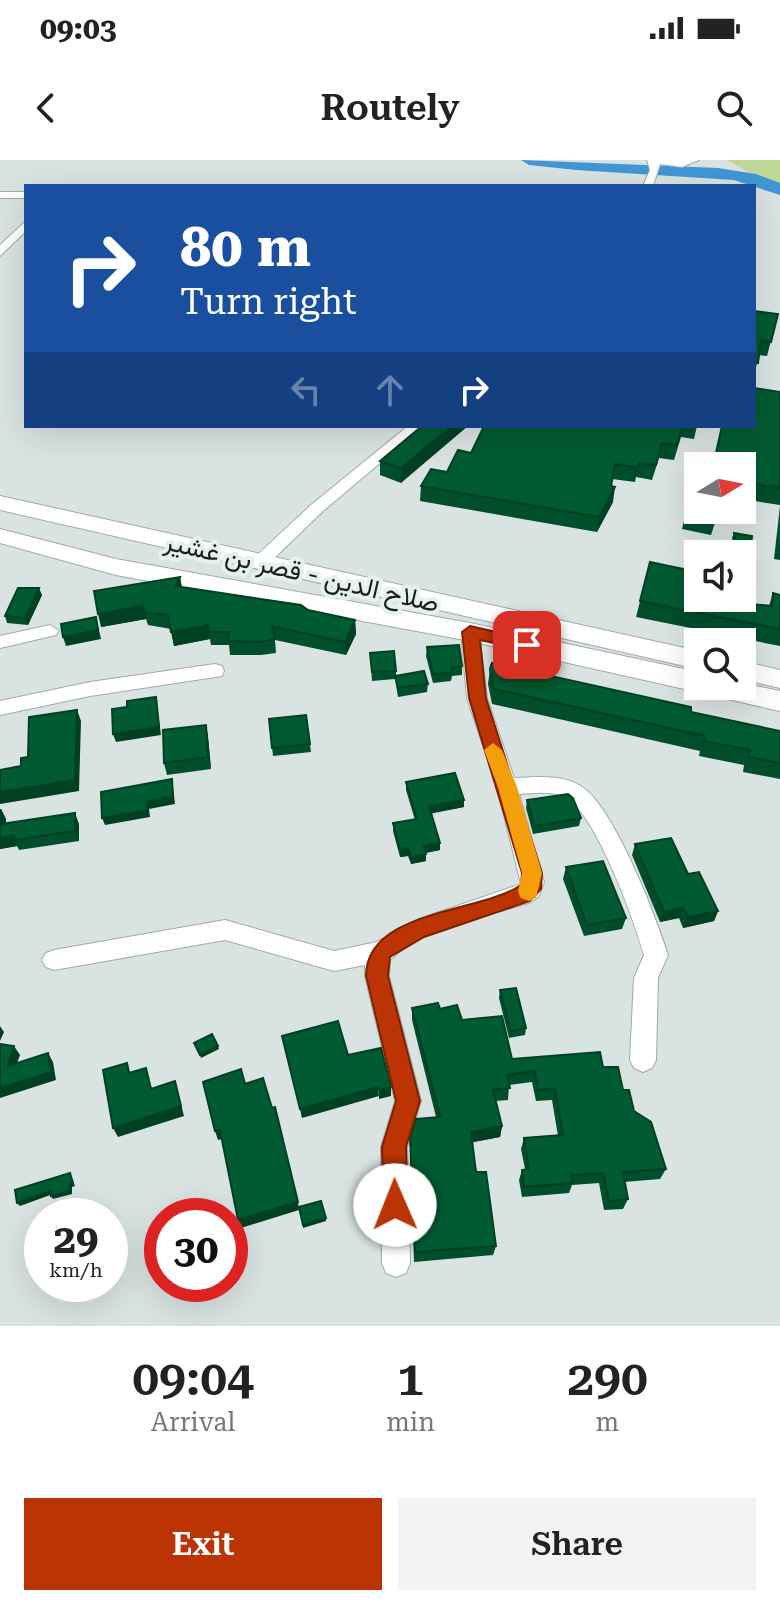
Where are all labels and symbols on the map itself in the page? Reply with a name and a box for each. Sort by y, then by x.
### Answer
north arrow [684,452,756,524]
street label: صلاح الدين - قصر بن غشير [160,526,442,621]
pin [493,611,561,679]
position arrow [353,1163,437,1247]
speed limit sign: 30 [144,1198,248,1302]

